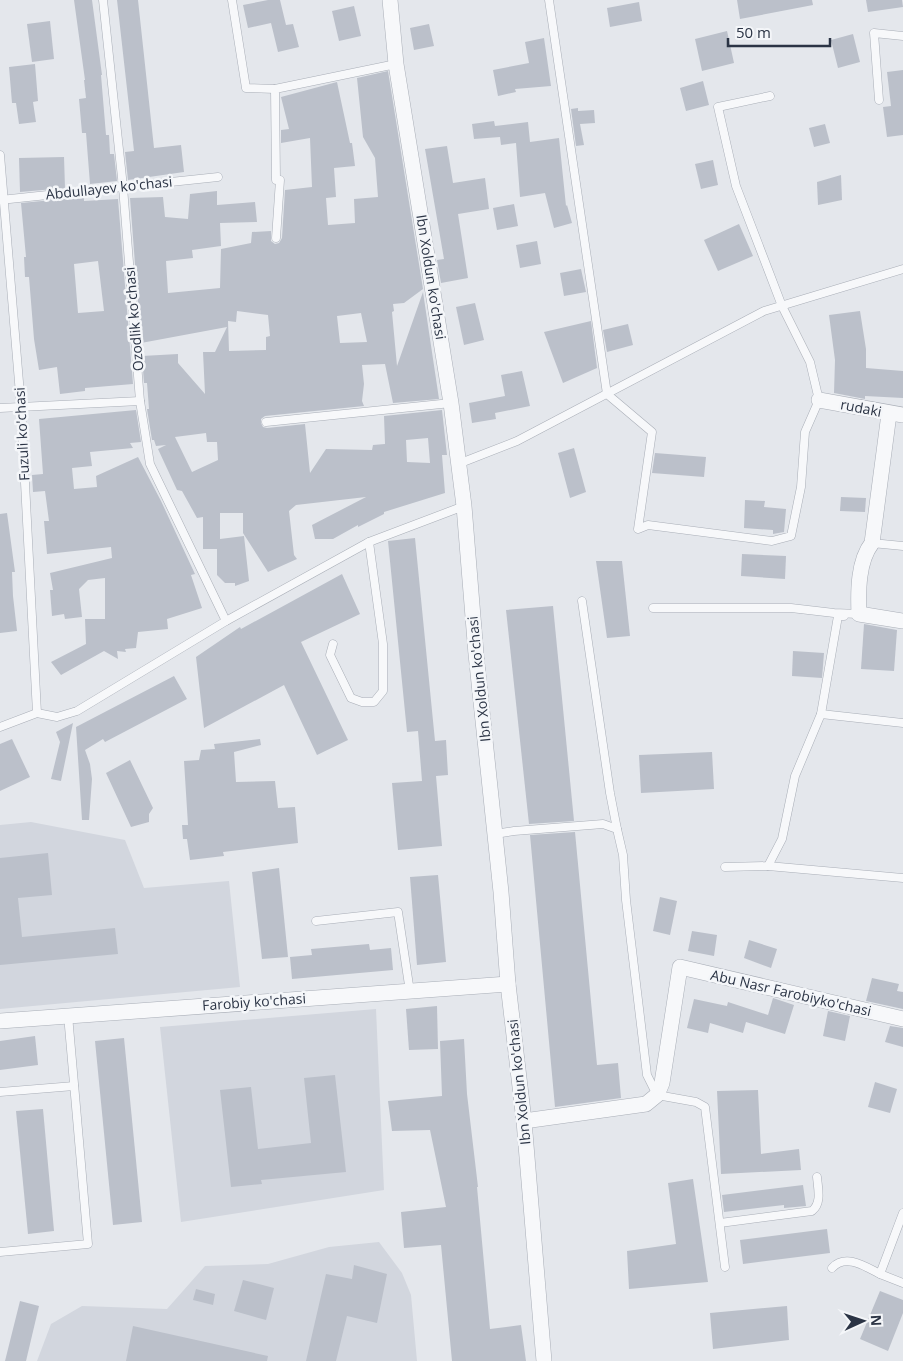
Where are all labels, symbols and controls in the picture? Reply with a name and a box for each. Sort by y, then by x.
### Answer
scale bar [728,15,830,47]
text: 50 m [736,22,771,42]
street label: Abdullayev ko'chasi [45,171,173,204]
street label: Ibn Xoldun ko'chasi [412,213,451,341]
street label: Ozodlik ko'chasi [119,266,148,372]
street label: Fuzuli ko'chasi [10,387,33,481]
street label: rudaki [839,394,883,421]
street label: Ibn Xoldun ko'chasi [462,615,495,743]
street label: Abu Nasr Farobiyko'chasi [709,965,873,1020]
street label: Farobiy ko'chasi [201,988,307,1015]
street label: Ibn Xoldun ko'chasi [502,1018,535,1146]
north arrow [838,1296,888,1346]
text: N [867,1314,886,1326]

